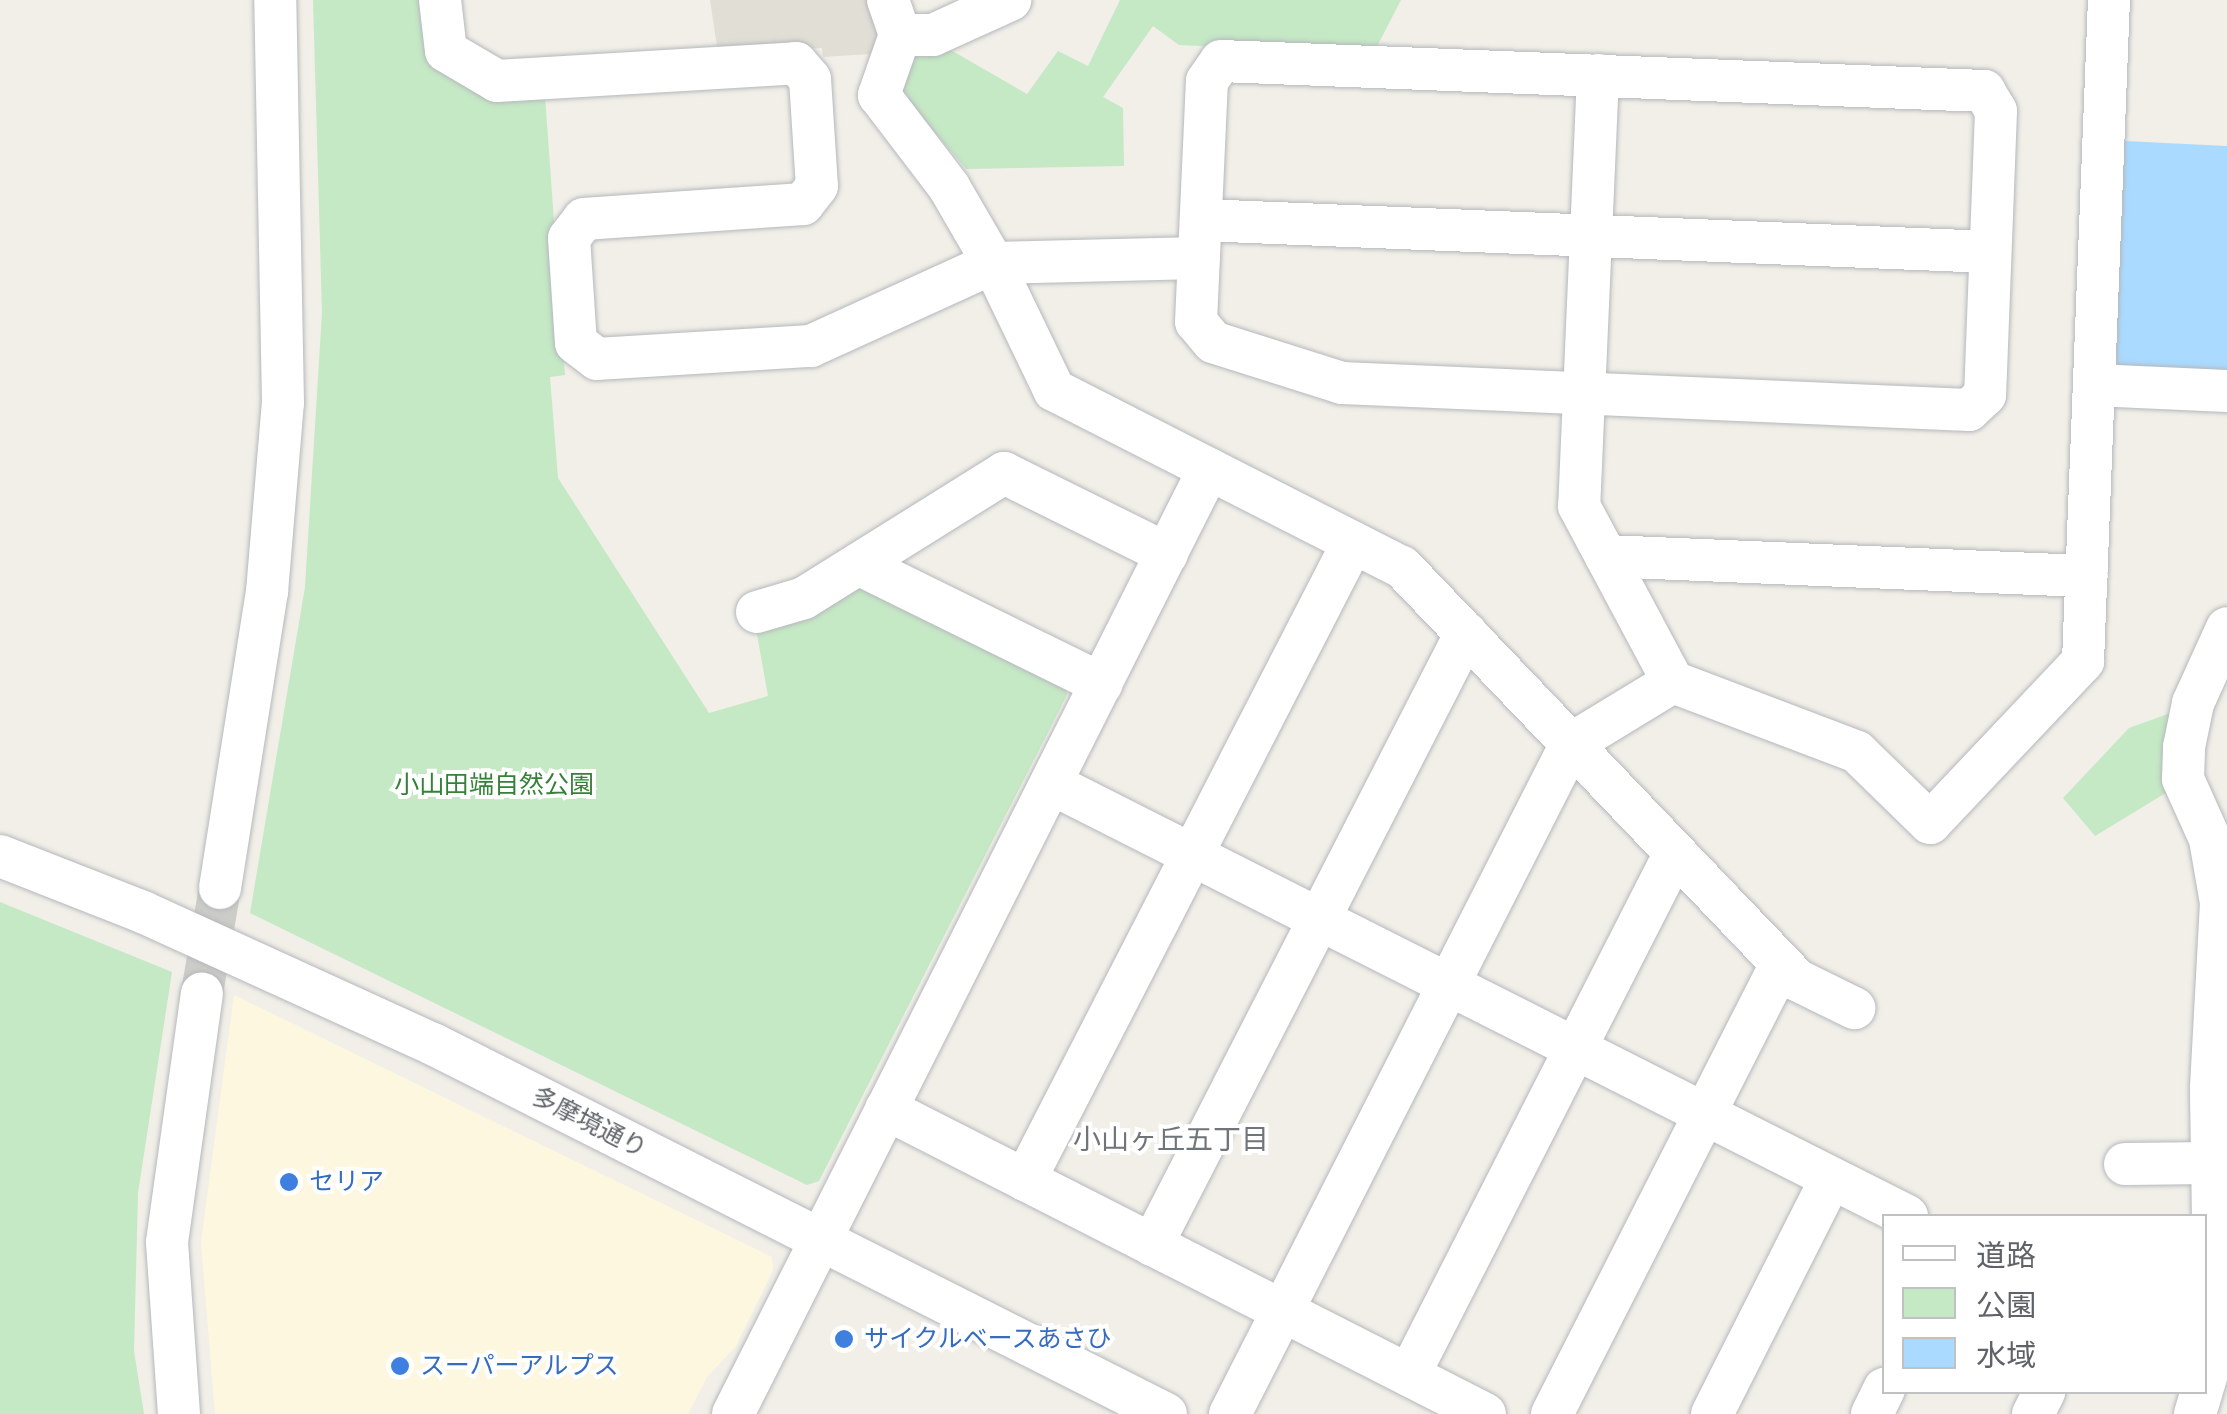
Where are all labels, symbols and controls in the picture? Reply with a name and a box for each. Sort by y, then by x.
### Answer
park label: 小山田端自然公園 [394,770,594,800]
street label: 多摩境通り [527,1081,651,1165]
district label: 小山ヶ丘五丁目 [1073,1123,1269,1157]
place label: セリア [309,1167,384,1197]
marker: セリア [278,1171,300,1193]
legend [1882,1214,2207,1394]
text: 道路 [1976,1238,2036,1275]
text: 公園 [1976,1288,2036,1325]
place label: サイクルベースあさひ [864,1324,1114,1354]
marker: サイクルベースあさひ [833,1328,855,1350]
text: 水域 [1976,1338,2036,1375]
place label: スーパーアルプス [420,1351,620,1381]
marker: スーパーアルプス [389,1355,411,1377]

